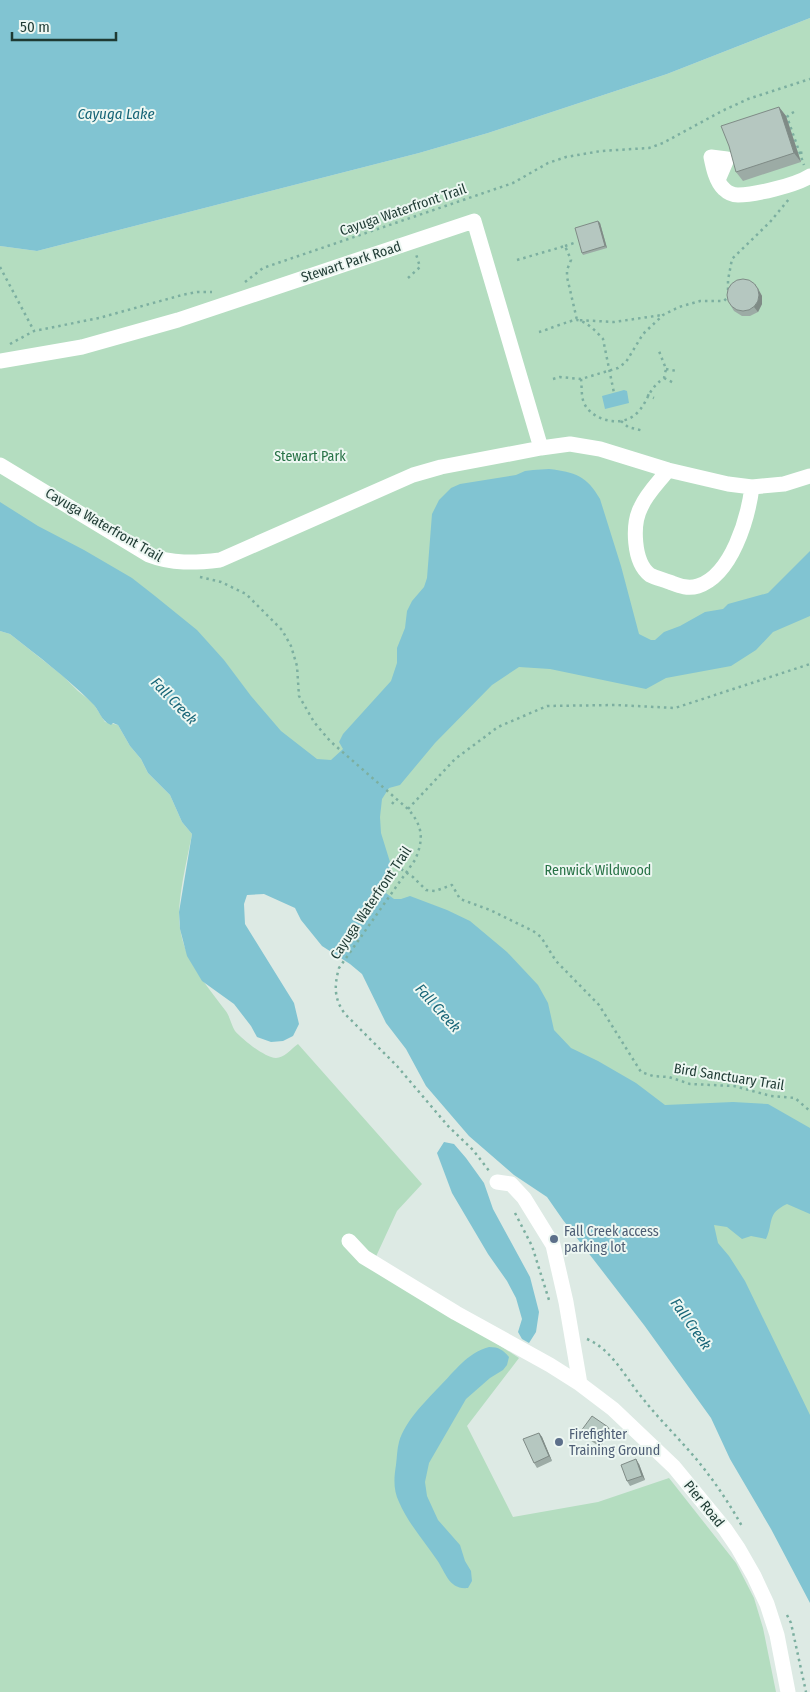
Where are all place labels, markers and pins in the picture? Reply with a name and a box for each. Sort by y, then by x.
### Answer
place label: Fall Creek access parking lot [564,1223,659,1256]
marker: Fall Creek access parking lot [548,1233,560,1245]
place label: Firefighter Training Ground [569,1426,660,1459]
marker: Firefighter Training Ground [553,1436,565,1448]

